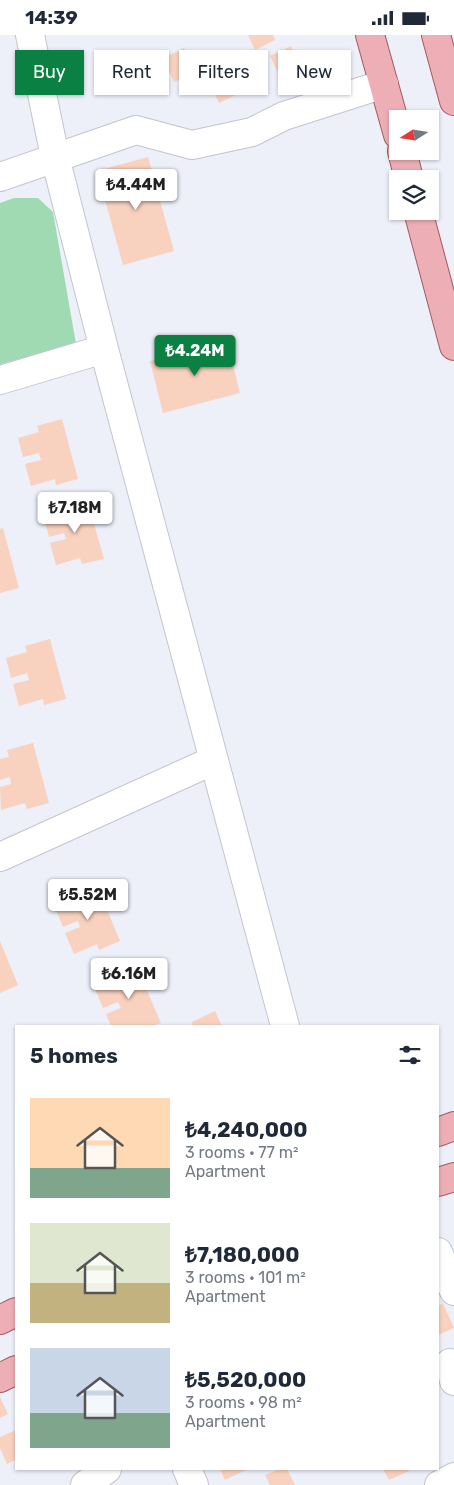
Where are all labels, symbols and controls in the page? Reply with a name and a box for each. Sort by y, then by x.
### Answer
text: 14:39 [25,6,78,29]
chip: Buy [15,50,84,95]
chip: Rent [94,50,169,95]
chip: Filters [179,50,268,95]
chip: New [278,50,351,95]
north arrow [389,110,439,160]
map controls [389,110,439,220]
pin: ₺4.44M [95,169,177,211]
button: layers [389,170,439,220]
text: ₺4.44M [106,175,166,194]
pin: ₺4.24M [154,335,236,377]
text: ₺4.24M [165,341,225,360]
pin: ₺7.18M [34,491,116,534]
text: ₺7.18M [49,498,101,517]
pin: ₺5.52M [47,879,129,921]
text: ₺5.52M [59,885,117,904]
pin: ₺6.16M [88,957,170,1000]
text: ₺6.16M [102,964,156,983]
icon: filters [396,1041,424,1069]
text: 5 homes [30,1043,118,1068]
text: ₺4,240,000 [185,1117,308,1142]
icon: home [70,1118,130,1178]
text: 3 rooms · 77 m² [185,1143,298,1162]
text: Apartment [185,1162,265,1181]
text: ₺7,180,000 [185,1242,300,1267]
icon: home [70,1243,130,1303]
text: 3 rooms · 101 m² [185,1268,306,1287]
text: Apartment [185,1287,265,1306]
text: ₺5,520,000 [185,1367,306,1392]
icon: home [70,1368,130,1428]
text: 3 rooms · 98 m² [185,1393,302,1412]
text: Apartment [185,1412,265,1431]

